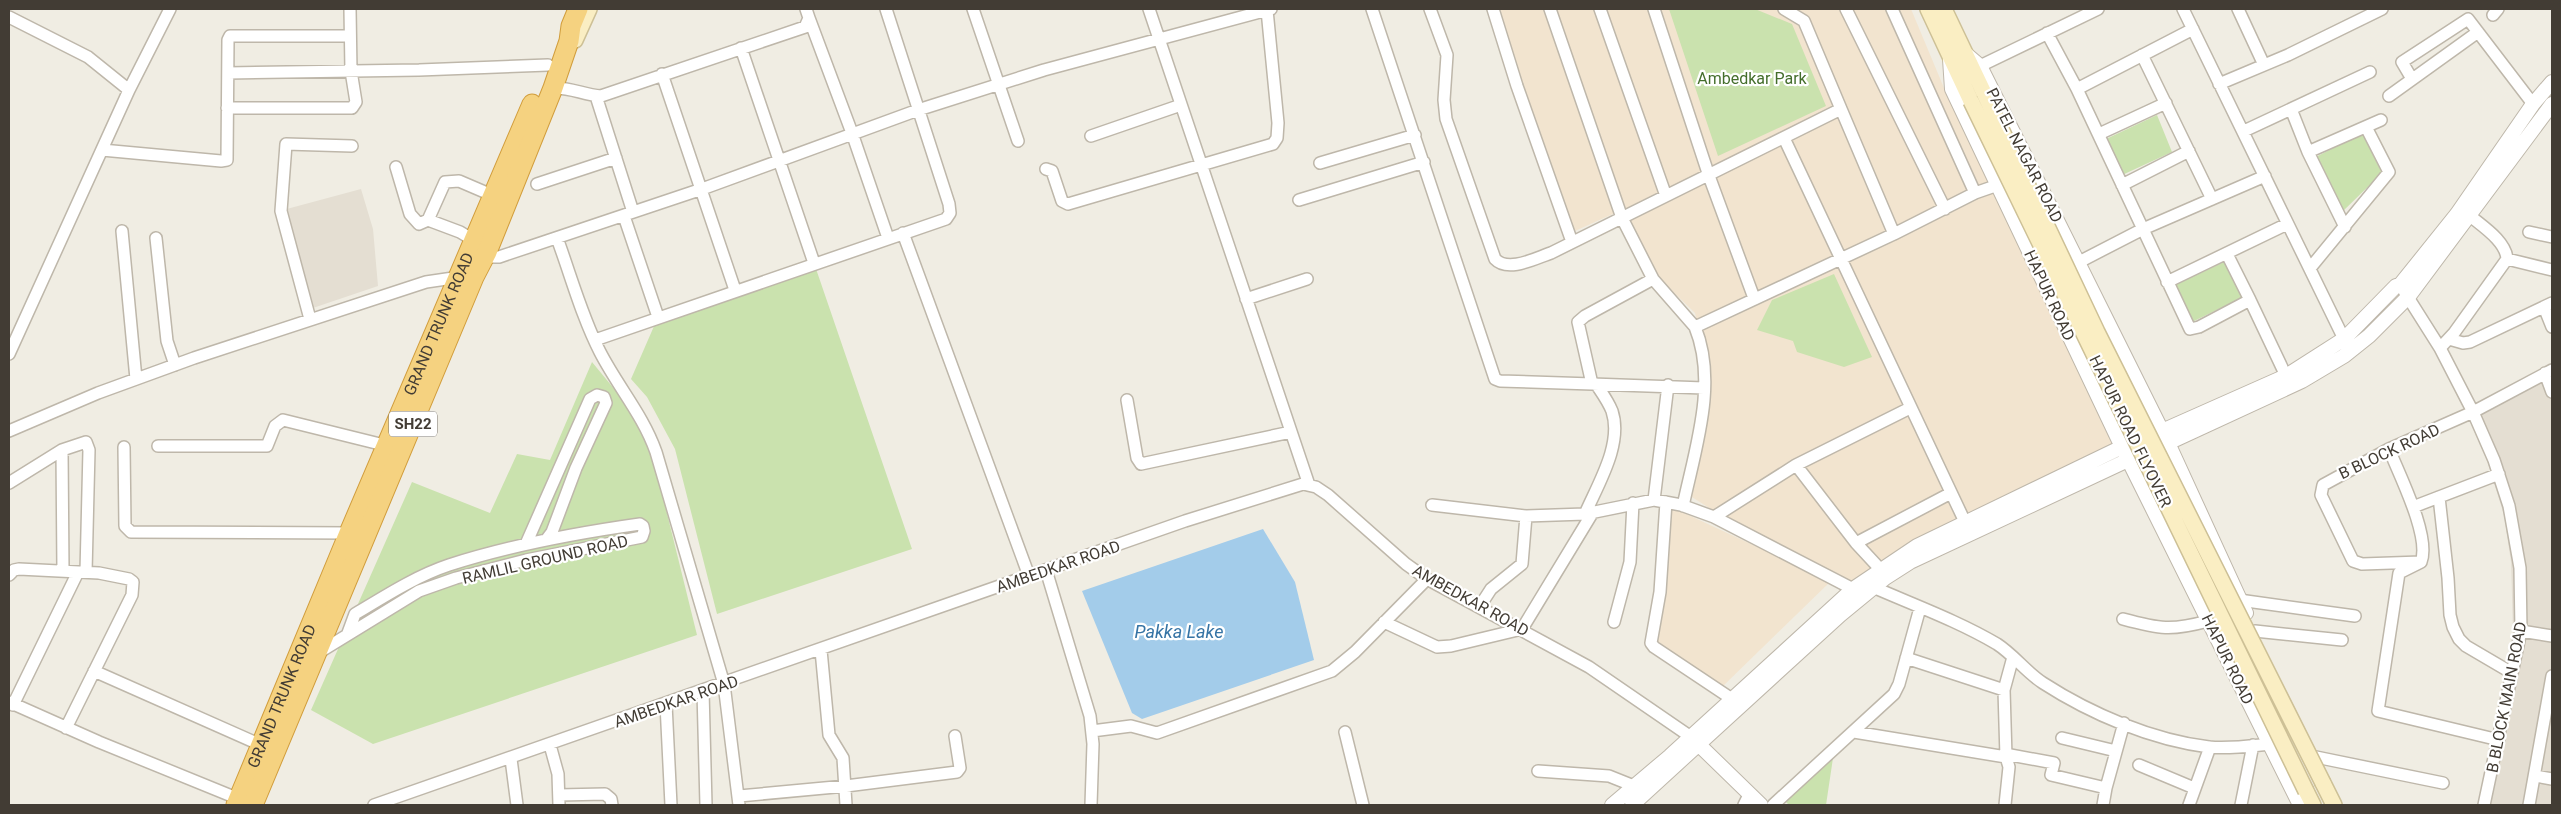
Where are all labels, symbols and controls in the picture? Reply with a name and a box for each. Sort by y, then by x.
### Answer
park label: Ambedkar Park [1697,69,1808,88]
street label: PATEL NAGAR ROAD [1982,85,2067,226]
street label: HAPUR ROAD [2020,247,2079,344]
street label: GRAND TRUNK ROAD [400,250,478,398]
street label: HAPUR ROAD FLYOVER [2085,352,2176,510]
road number: SH22 [389,412,437,436]
street label: B BLOCK ROAD [2336,420,2443,483]
street label: RAMLIL GROUND ROAD [460,531,630,588]
street label: AMBEDKAR ROAD [994,536,1123,597]
street label: AMBEDKAR ROAD [1409,561,1532,640]
street label: HAPUR ROAD [2198,611,2258,707]
street label: B BLOCK MAIN ROAD [2483,620,2530,774]
water label: Pakka Lake [1135,621,1223,642]
street label: GRAND TRUNK ROAD [243,622,320,771]
street label: AMBEDKAR ROAD [612,671,741,732]

